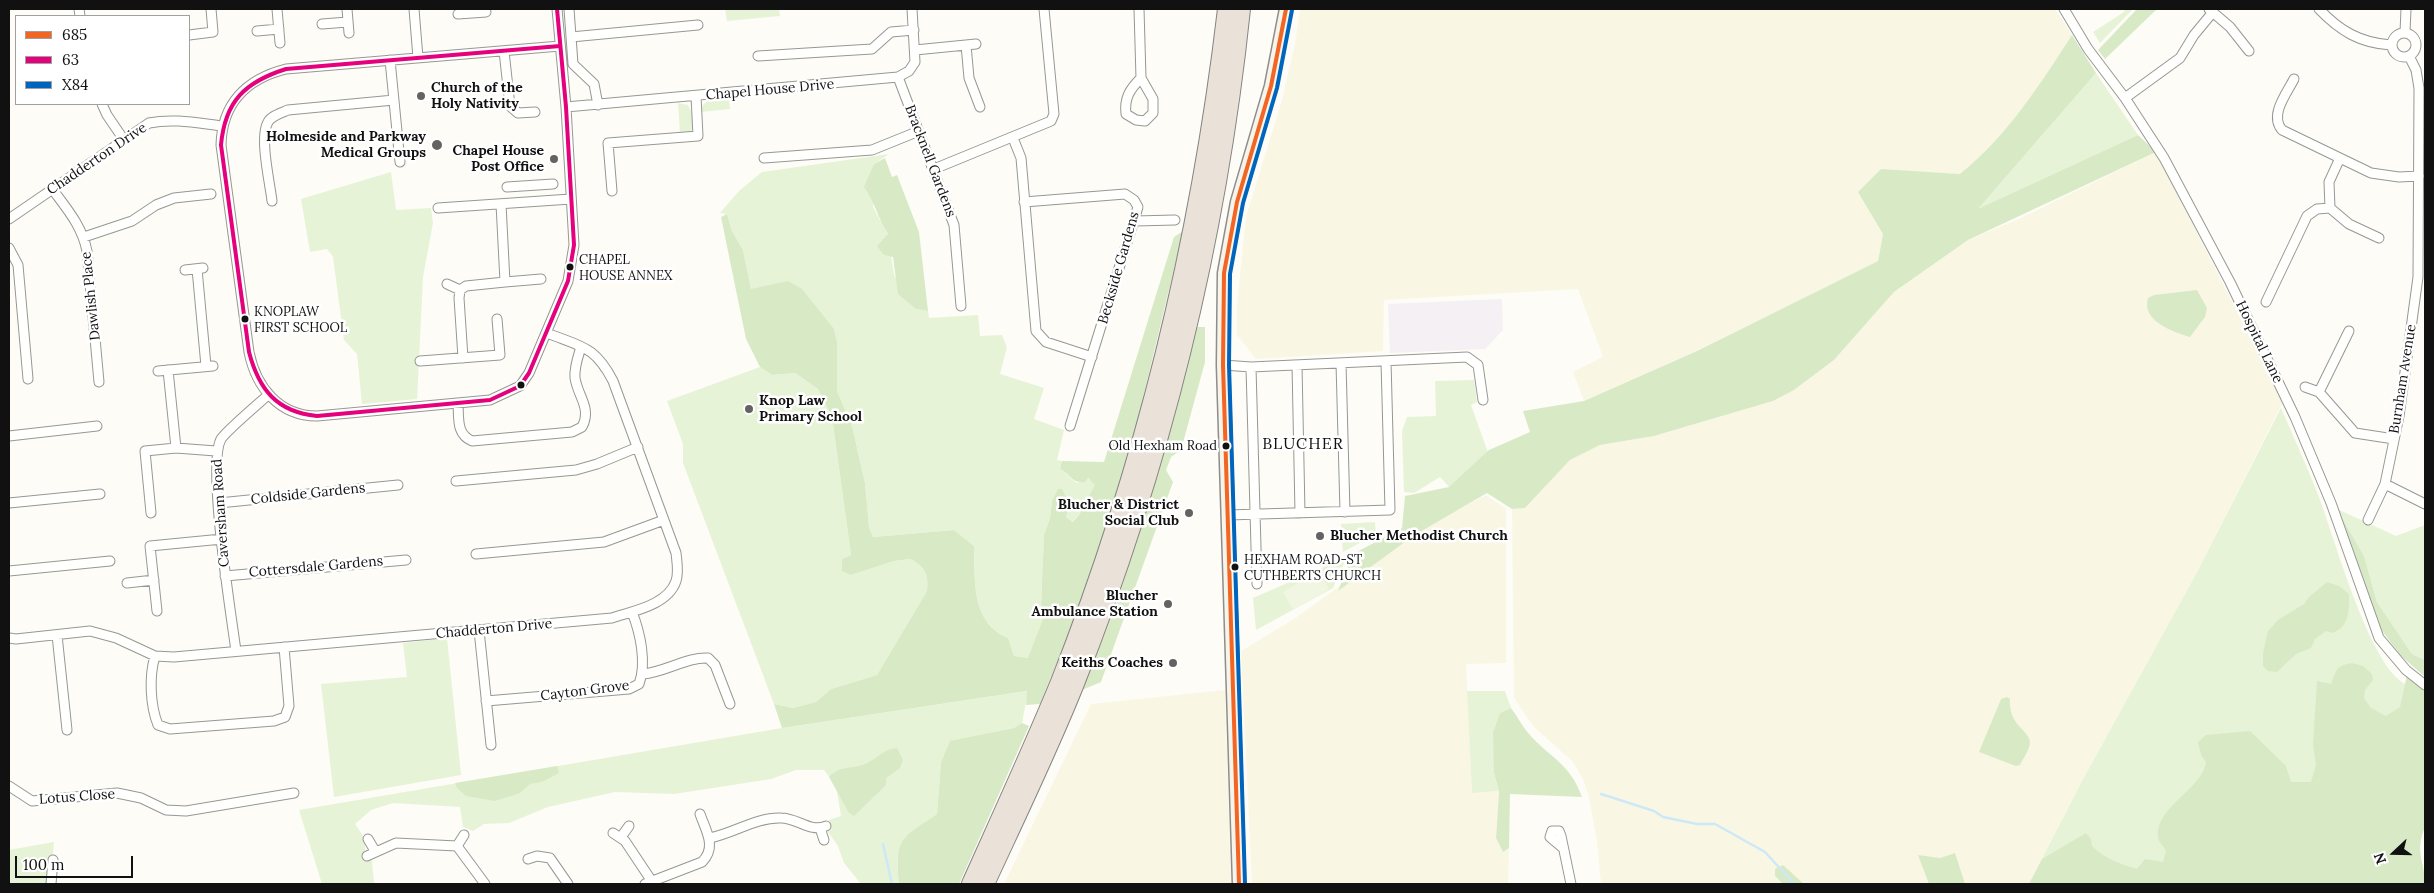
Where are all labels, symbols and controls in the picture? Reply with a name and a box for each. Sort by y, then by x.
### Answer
legend [15,15,190,105]
text: 685 [62,25,87,44]
text: 63 [62,50,79,69]
text: X84 [62,75,88,94]
street label: Chapel House Drive [705,76,835,104]
place label: Church of the Holy Nativity [431,80,523,112]
marker: Church of the Holy Nativity [415,90,427,102]
street label: Bracknell Gardens [901,102,959,220]
street label: Chadderton Drive [44,119,150,199]
place label: Holmeside and Parkway Medical Groups [266,129,426,162]
marker: Holmeside and Parkway Medical Groups [430,138,444,152]
place label: Chapel House Post Office [453,143,544,176]
marker: Chapel House Post Office [548,153,560,165]
street label: Beckside Gardens [1095,210,1143,326]
street label: Dawlish Place [78,251,104,341]
place label: CHAPEL HOUSE ANNEX [579,252,672,283]
marker: CHAPEL HOUSE ANNEX [565,262,575,272]
street label: Hospital Lane [2232,298,2286,386]
place label: KNOPLAW FIRST SCHOOL [254,304,347,335]
marker: KNOPLAW FIRST SCHOOL [240,314,250,324]
street label: Burnham Avenue [2386,323,2420,435]
unlabelled marker [516,380,526,390]
place label: Knop Law Primary School [759,393,862,426]
marker: Knop Law Primary School [743,403,755,415]
district label: BLUCHER [1261,434,1345,454]
place label: Old Hexham Road [1109,438,1217,454]
marker: Old Hexham Road [1221,441,1231,451]
street label: Caversham Road [209,458,233,568]
street label: Coldside Gardens [250,480,366,508]
place label: Blucher & District Social Club [1058,497,1179,530]
marker: Blucher & District Social Club [1183,507,1195,519]
place label: Blucher Methodist Church [1330,528,1508,544]
marker: Blucher Methodist Church [1314,530,1326,542]
place label: HEXHAM ROAD-ST CUTHBERTS CHURCH [1244,552,1381,583]
street label: Cottersdale Gardens [248,553,384,581]
marker: HEXHAM ROAD-ST CUTHBERTS CHURCH [1230,562,1240,572]
place label: Blucher Ambulance Station [1032,588,1158,620]
marker: Blucher Ambulance Station [1162,598,1174,610]
street label: Chadderton Drive [435,616,553,642]
place label: Keiths Coaches [1061,655,1163,671]
marker: Keiths Coaches [1167,657,1179,669]
street label: Cayton Grove [540,677,630,705]
street label: Lotus Close [38,786,116,808]
north arrow [2369,828,2419,878]
scale bar [18,846,135,878]
text: N [2370,850,2390,867]
text: 100 m [23,855,64,874]

